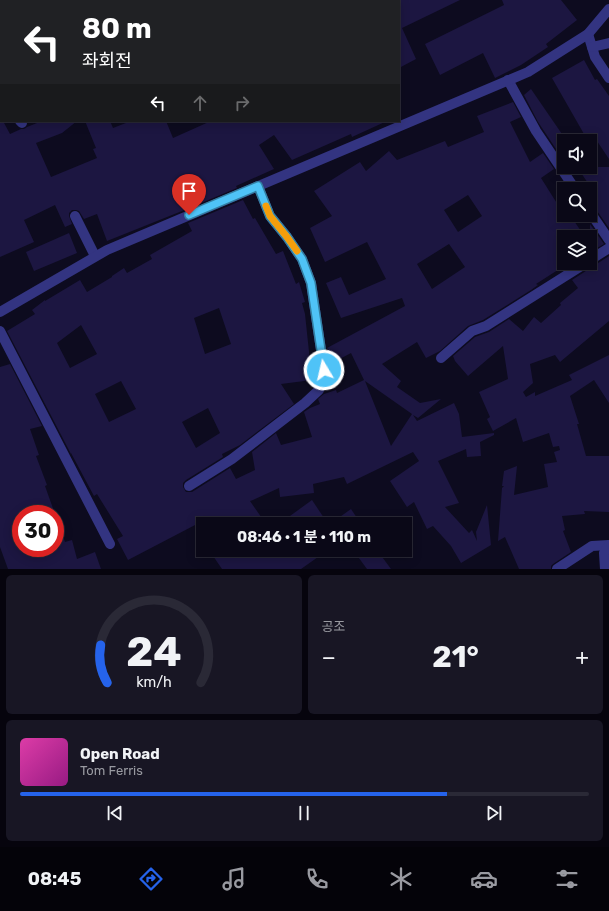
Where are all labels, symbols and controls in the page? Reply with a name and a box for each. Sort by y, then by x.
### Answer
text: 80 m [82,12,152,45]
icon: left [16,16,68,68]
text: 좌회전 [82,50,132,72]
icon: left [147,92,169,114]
icon: ahead [189,92,211,114]
icon: right [231,92,253,114]
map controls [557,134,597,270]
button: sound [557,134,597,174]
pin [172,174,206,215]
icon: arrive [178,180,200,202]
button: search [557,182,597,222]
button: layers [557,230,597,270]
position arrow [303,349,345,391]
speed limit sign: 30 [12,505,64,557]
text: 08:46 · 1 분 · 110 m [237,528,371,546]
text: 공조 [322,619,345,634]
text: 24 [126,626,181,675]
text: 21° [432,639,479,675]
text: − [322,644,336,671]
text: + [575,644,589,671]
text: km/h [136,673,172,690]
text: Open Road [80,745,160,763]
text: Tom Ferris [80,763,143,778]
icon: previous [104,802,126,824]
icon: pause [293,802,315,824]
icon: next [483,802,505,824]
icon: directions [137,865,165,893]
icon: music [220,865,248,893]
icon: phone [303,865,331,893]
icon: climate [387,865,415,893]
icon: car [470,865,498,893]
icon: filters [553,865,581,893]
text: 08:45 [28,868,81,890]

